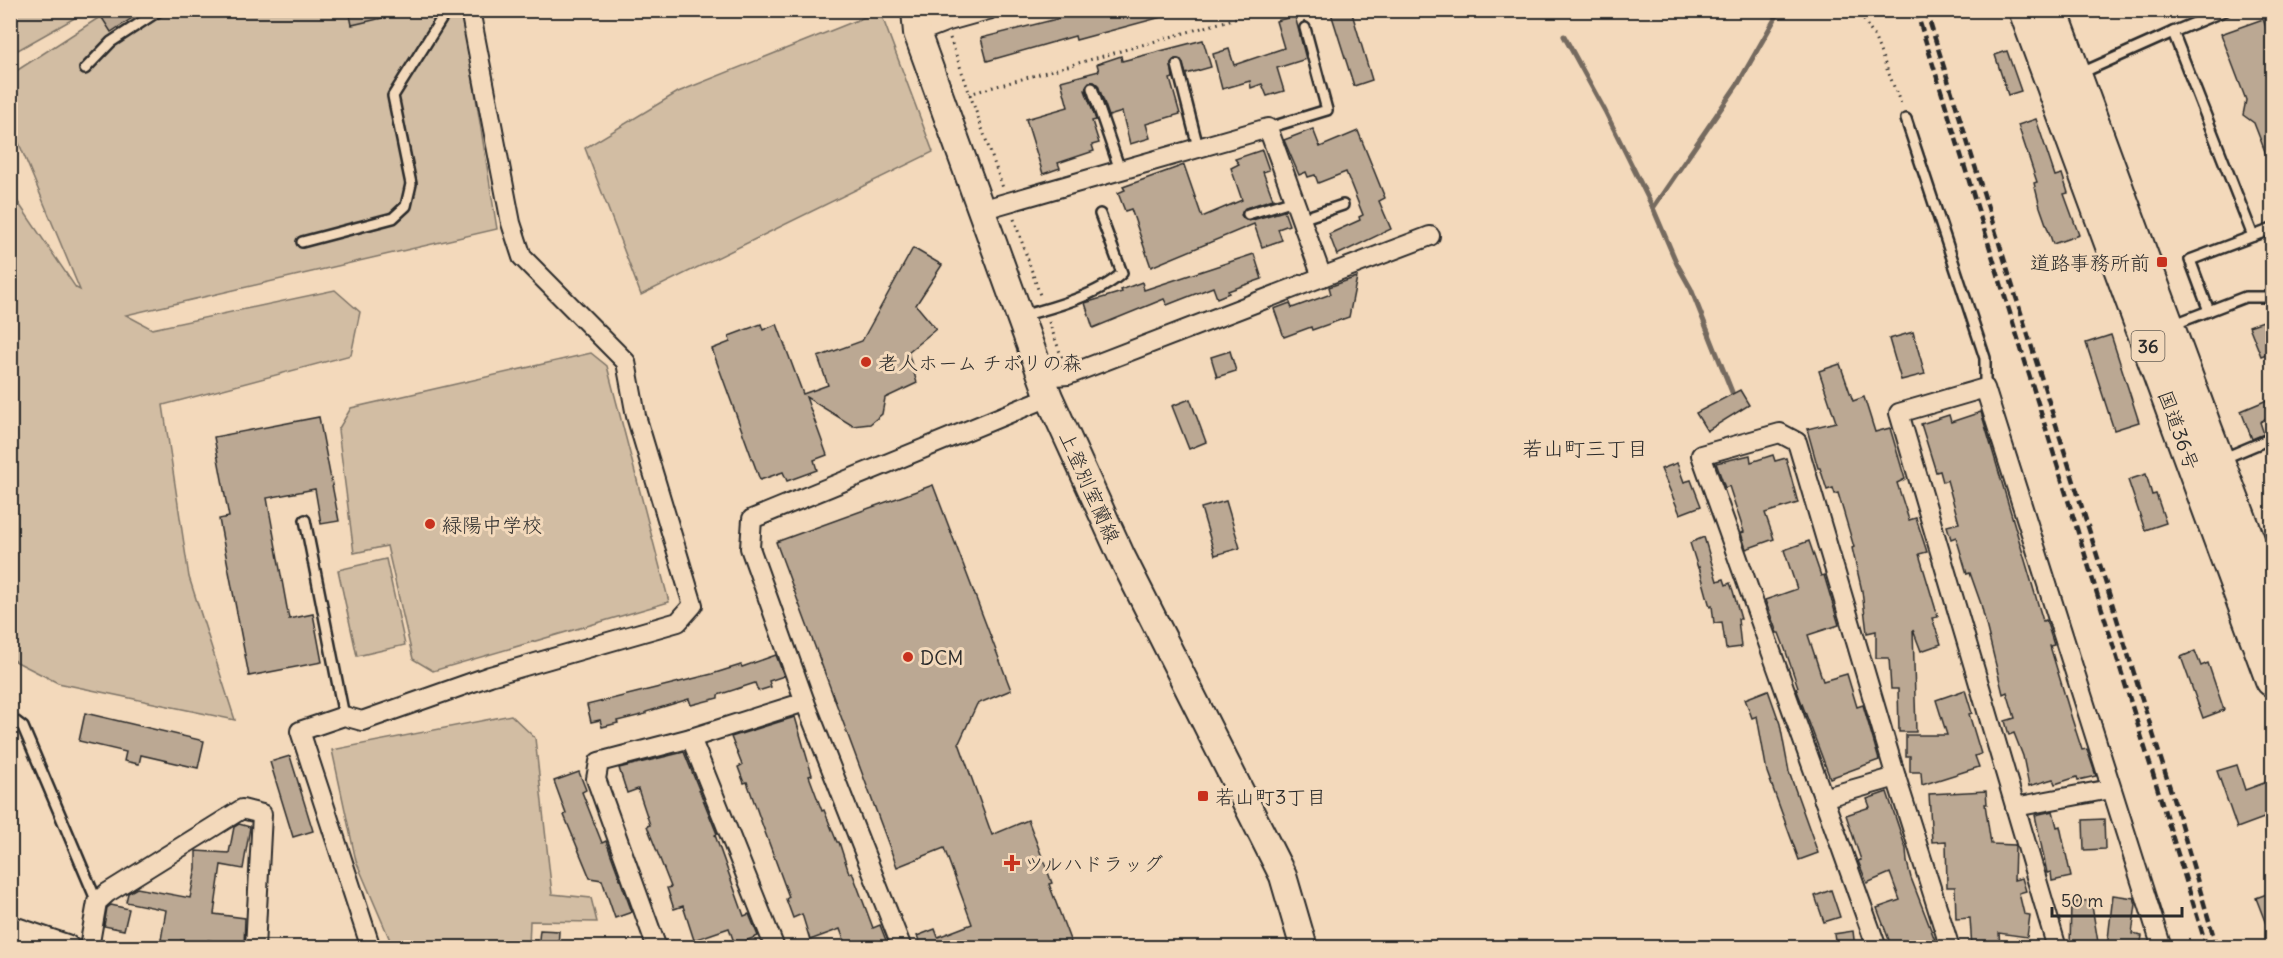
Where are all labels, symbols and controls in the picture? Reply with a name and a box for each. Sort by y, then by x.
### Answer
place label: 道路事務所前 [2030,250,2150,275]
marker: 道路事務所前 [2155,255,2169,269]
road number: 36 [2132,331,2164,361]
place label: 老人ホーム チボリの森 [878,350,1082,375]
marker: 老人ホーム チボリの森 [859,355,873,369]
street label: 国道36号 [2153,387,2205,473]
street label: 上登別室蘭線 [1054,427,1126,547]
district label: 若山町三丁目 [1522,435,1648,462]
place label: 緑陽中学校 [442,512,542,537]
marker: 緑陽中学校 [423,517,437,531]
place label: DCM [920,645,964,670]
marker: DCM [901,650,915,664]
place label: 若山町3丁目 [1215,784,1326,809]
marker: 若山町3丁目 [1196,789,1210,803]
place label: ツルハドラッグ [1024,851,1163,876]
marker: ツルハドラッグ [1005,856,1019,870]
scale bar [2052,880,2182,918]
text: 50 m [2061,889,2103,912]

